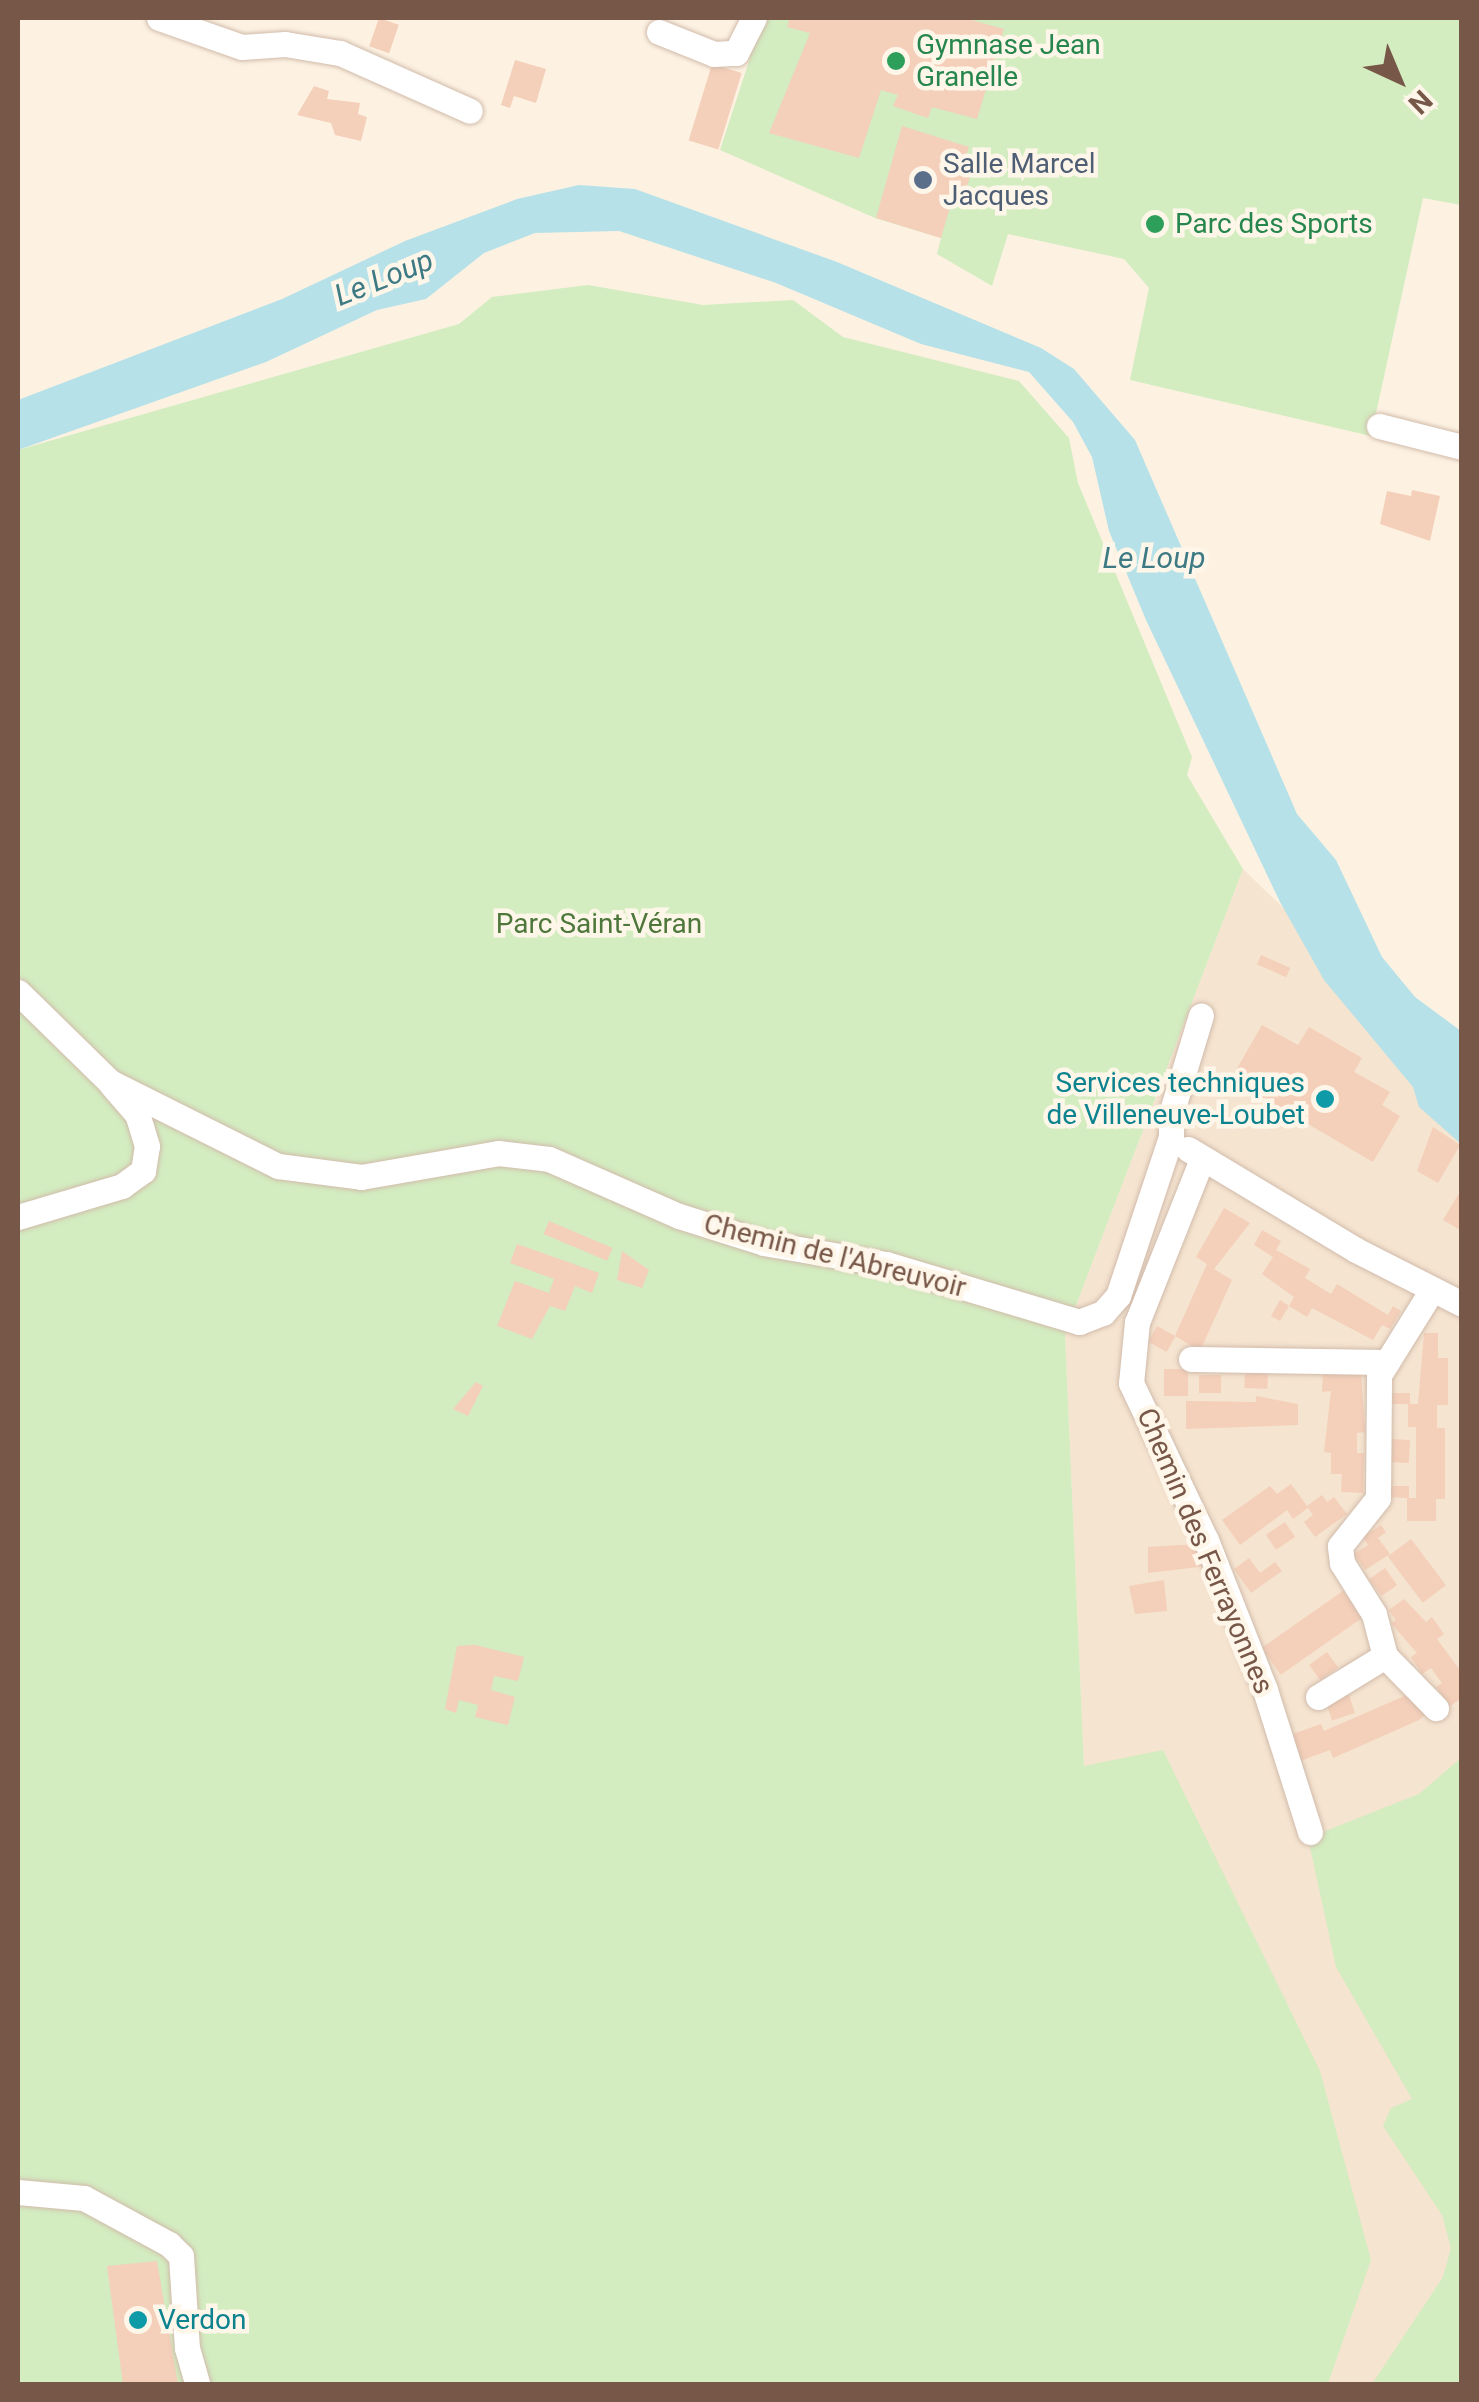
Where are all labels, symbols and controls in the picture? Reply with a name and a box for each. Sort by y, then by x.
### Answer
place label: Gymnase Jean Granelle [916,28,1101,94]
north arrow [1349,30,1449,130]
marker: Gymnase Jean Granelle [885,50,907,72]
text: N [1402,83,1439,121]
place label: Salle Marcel Jacques [943,147,1095,213]
marker: Salle Marcel Jacques [912,169,934,191]
place label: Parc des Sports [1175,207,1373,241]
marker: Parc des Sports [1144,213,1166,235]
water label: Le Loup [329,242,439,314]
water label: Le Loup [1102,540,1206,576]
park label: Parc Saint-Véran [496,907,702,941]
place label: Services techniques de Villeneuve-Loubet [1046,1066,1305,1132]
marker: Services techniques de Villeneuve-Loubet [1314,1088,1336,1110]
street label: Chemin de l'Abreuvoir [700,1207,970,1305]
street label: Chemin des Ferrayonnes [1130,1403,1280,1699]
place label: Verdon [158,2303,247,2337]
marker: Verdon [127,2309,149,2331]

